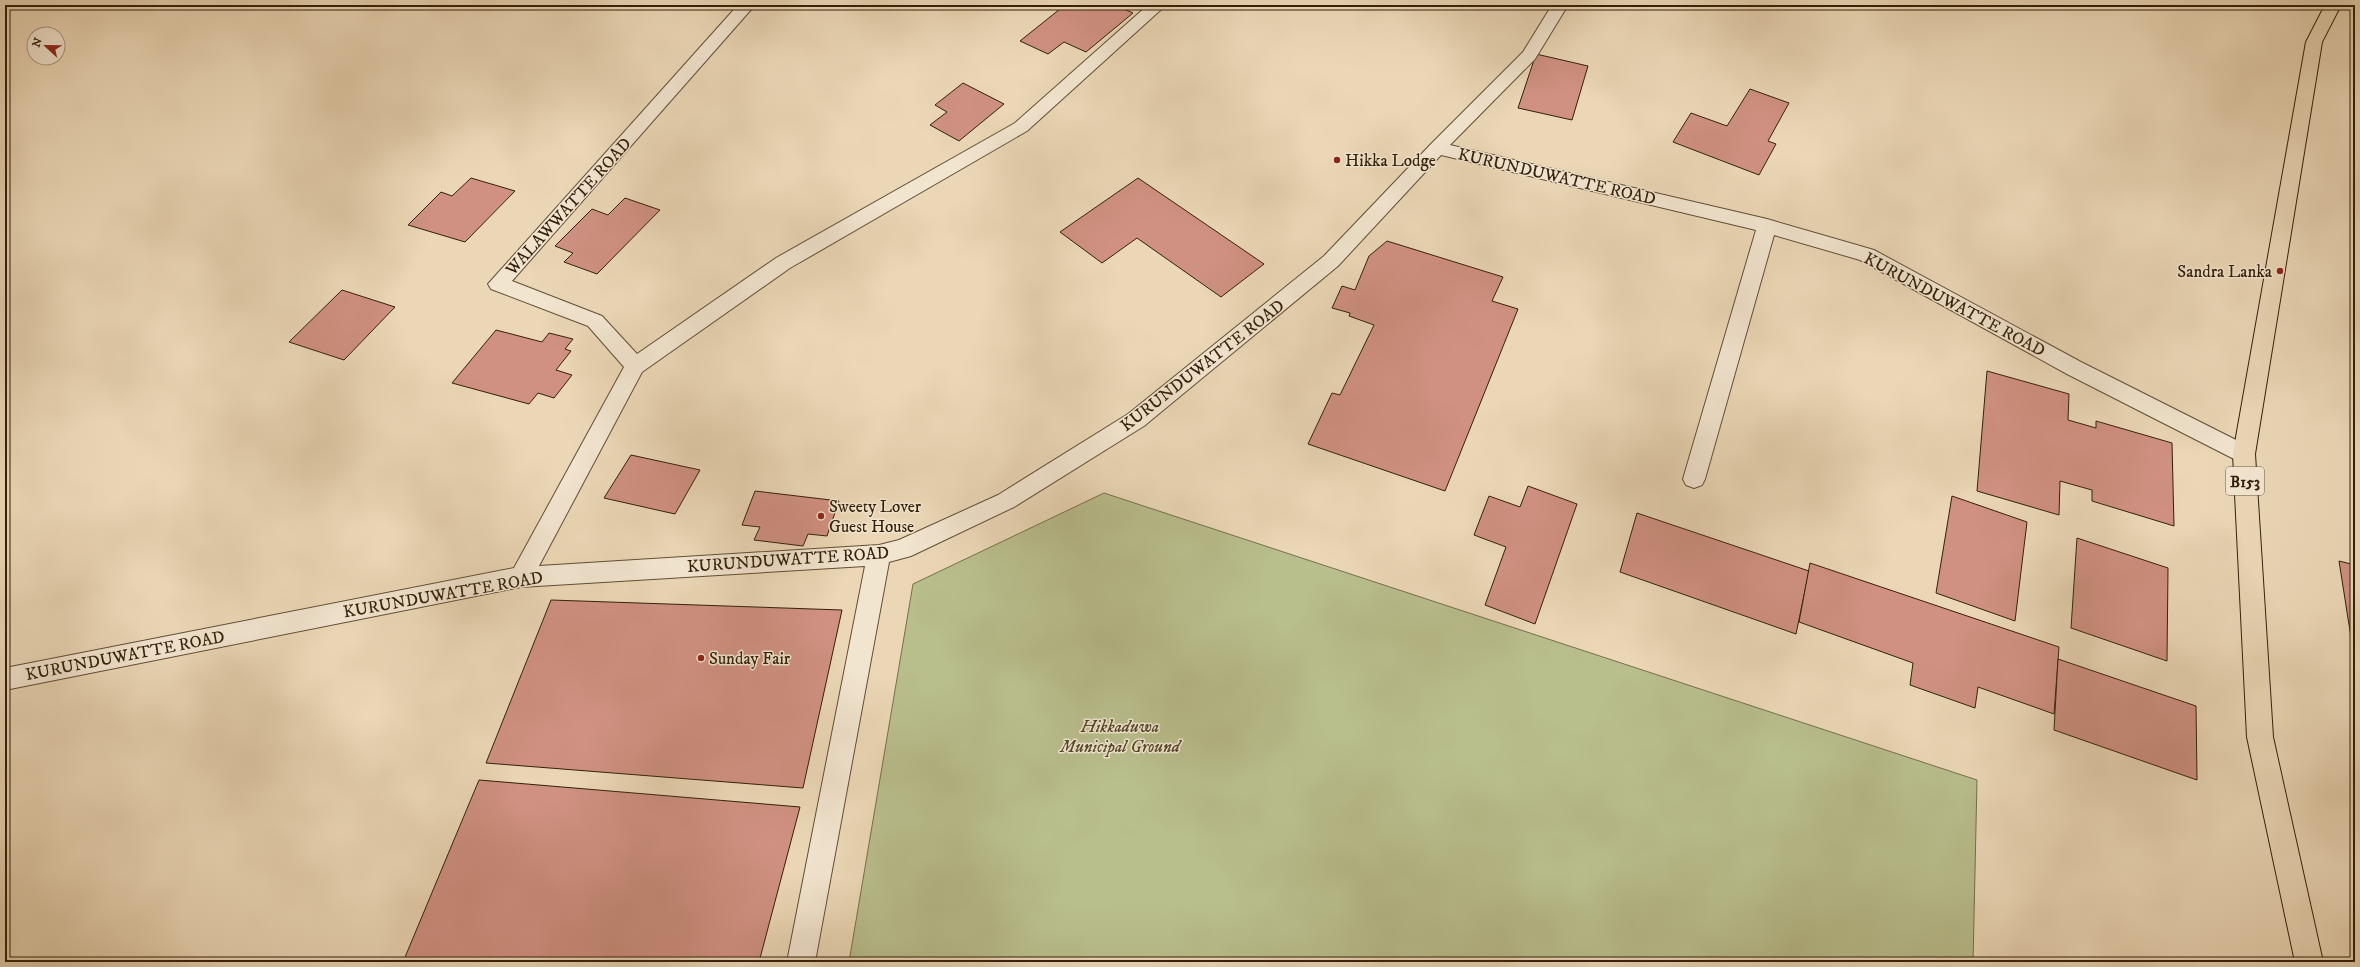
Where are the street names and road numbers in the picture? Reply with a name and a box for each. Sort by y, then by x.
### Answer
street label: WALAWWATTE ROAD [500,133,636,281]
street label: KURUNDUWATTE ROAD [1456,143,1658,210]
street label: KURUNDUWATTE ROAD [1860,248,2049,362]
street label: KURUNDUWATTE ROAD [1116,295,1289,437]
road number: B153 [2226,467,2264,495]
street label: KURUNDUWATTE ROAD [686,542,890,578]
street label: KURUNDUWATTE ROAD [342,567,545,623]
street label: KURUNDUWATTE ROAD [24,626,227,686]

